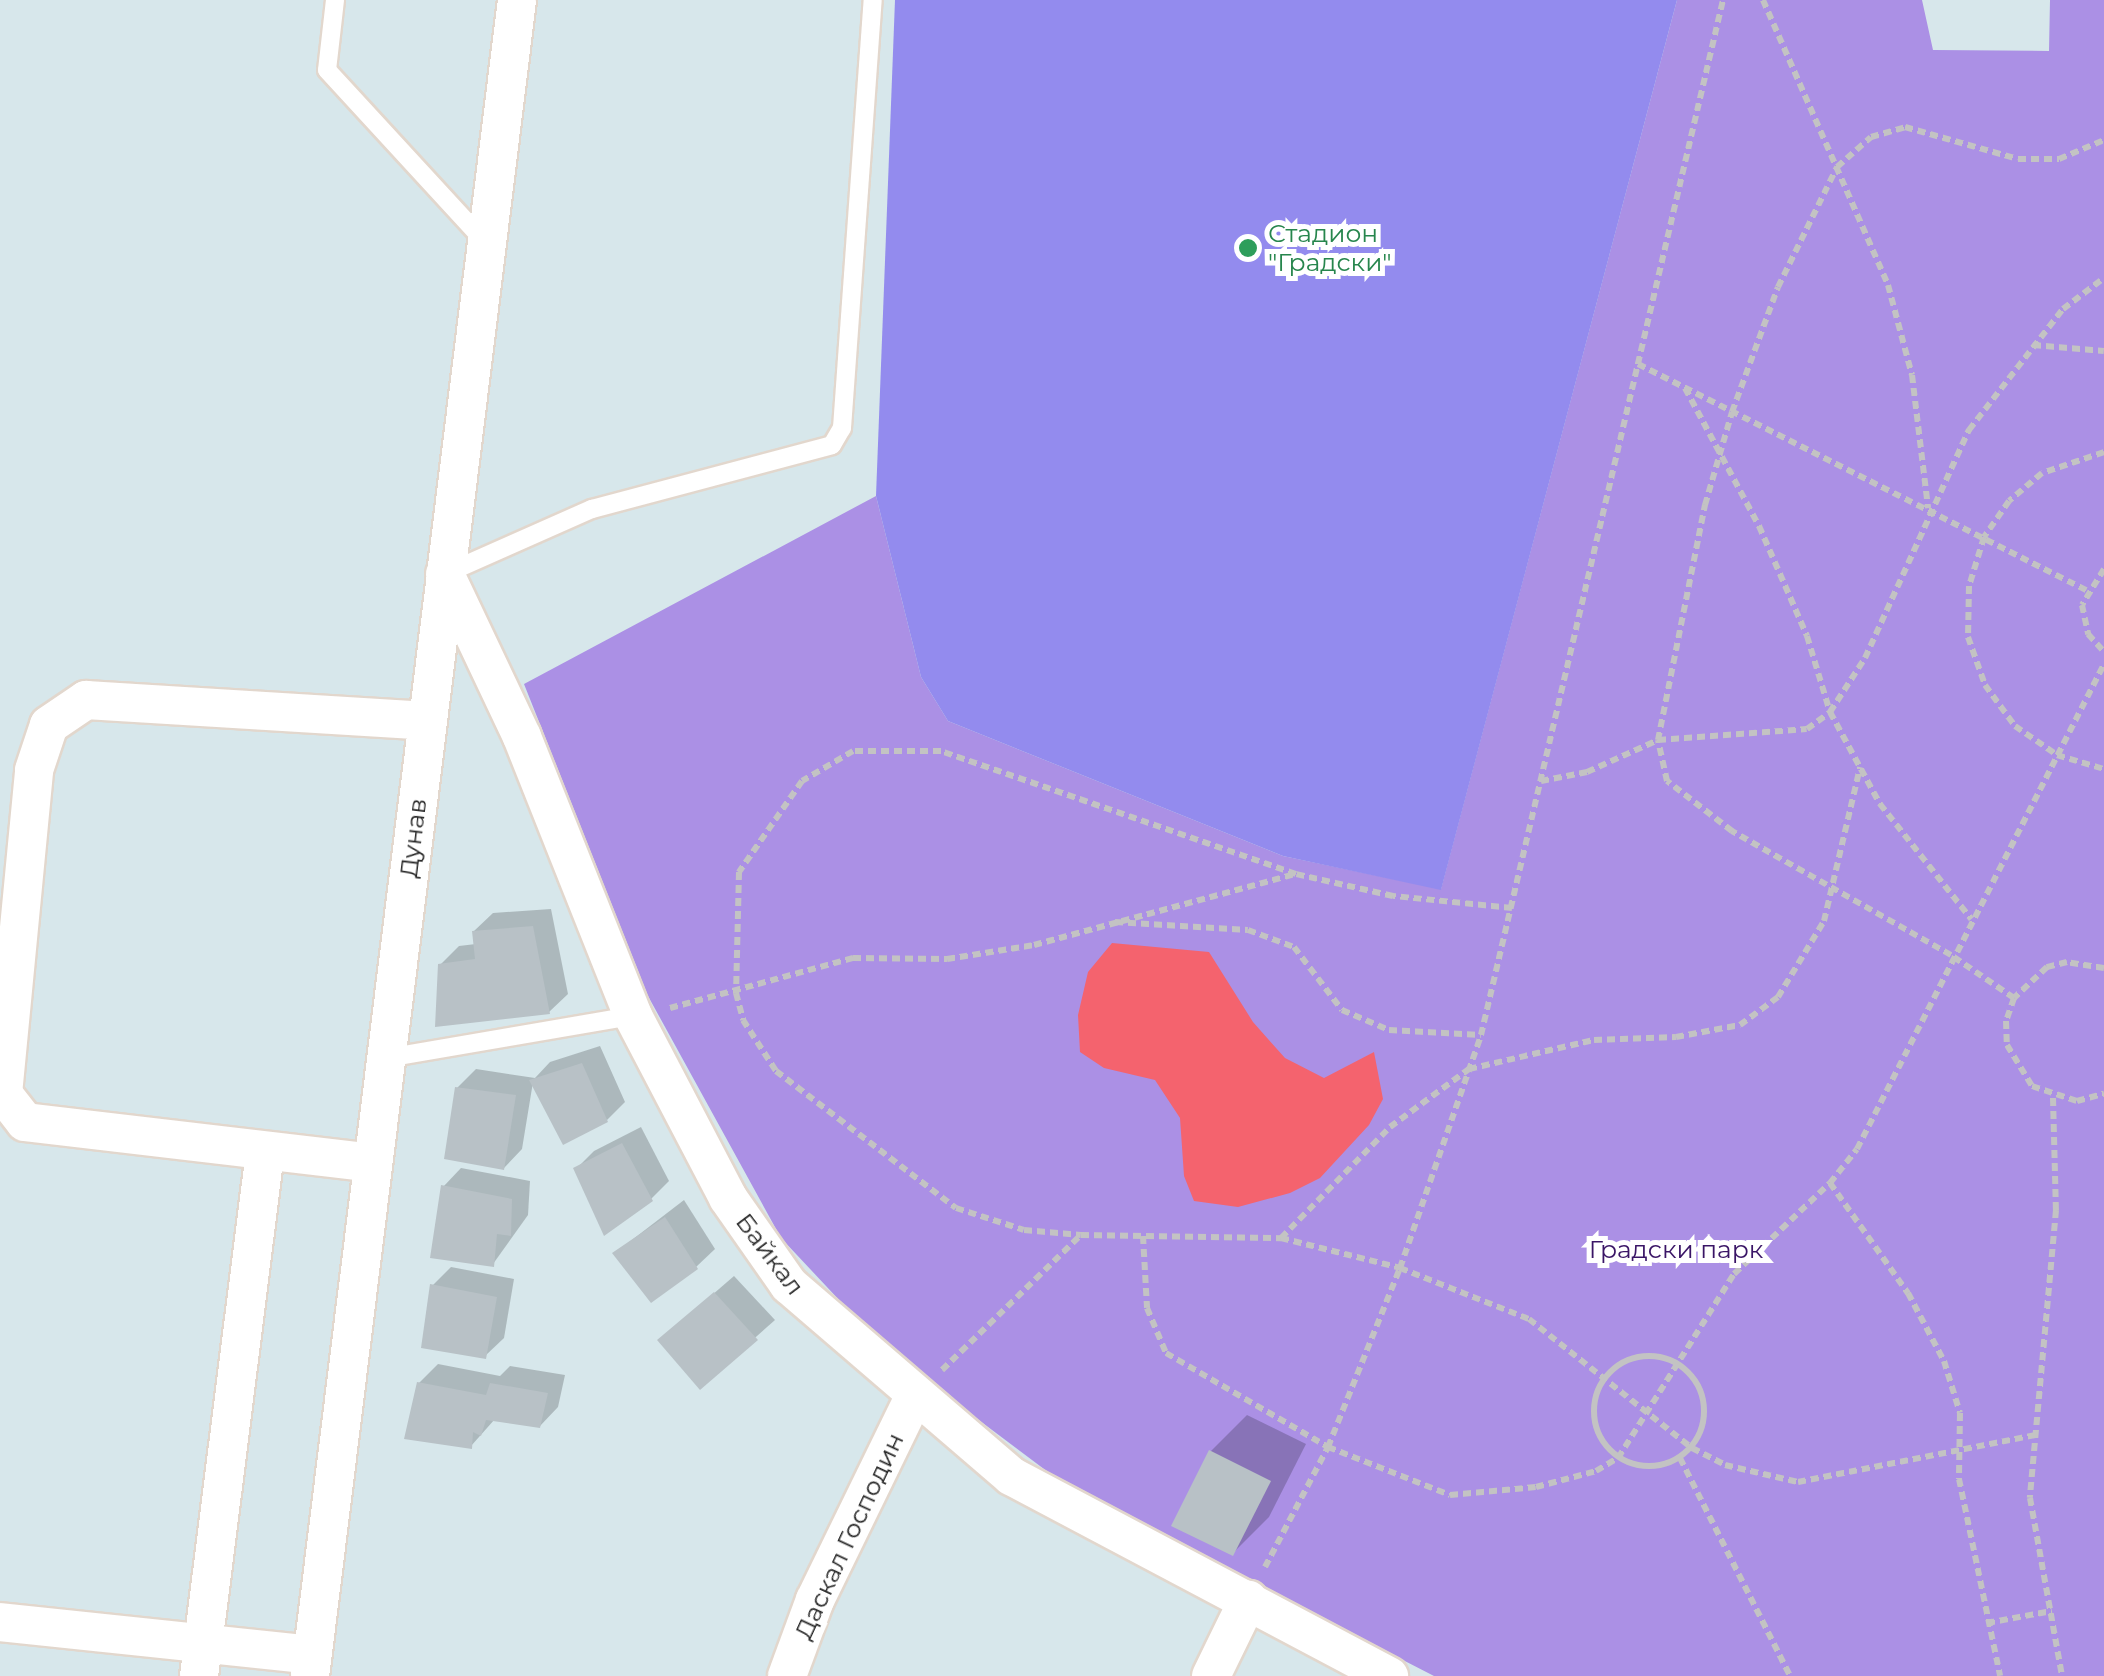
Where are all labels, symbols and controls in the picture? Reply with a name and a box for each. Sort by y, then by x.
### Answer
place label: Стадион "Градски" [1268,219,1392,278]
marker: Стадион "Градски" [1237,237,1259,259]
street label: Дунав [393,797,433,879]
street label: Байкал [730,1207,810,1301]
park label: Градски парк [1589,1234,1763,1264]
street label: Даскал Господин [788,1428,910,1644]

